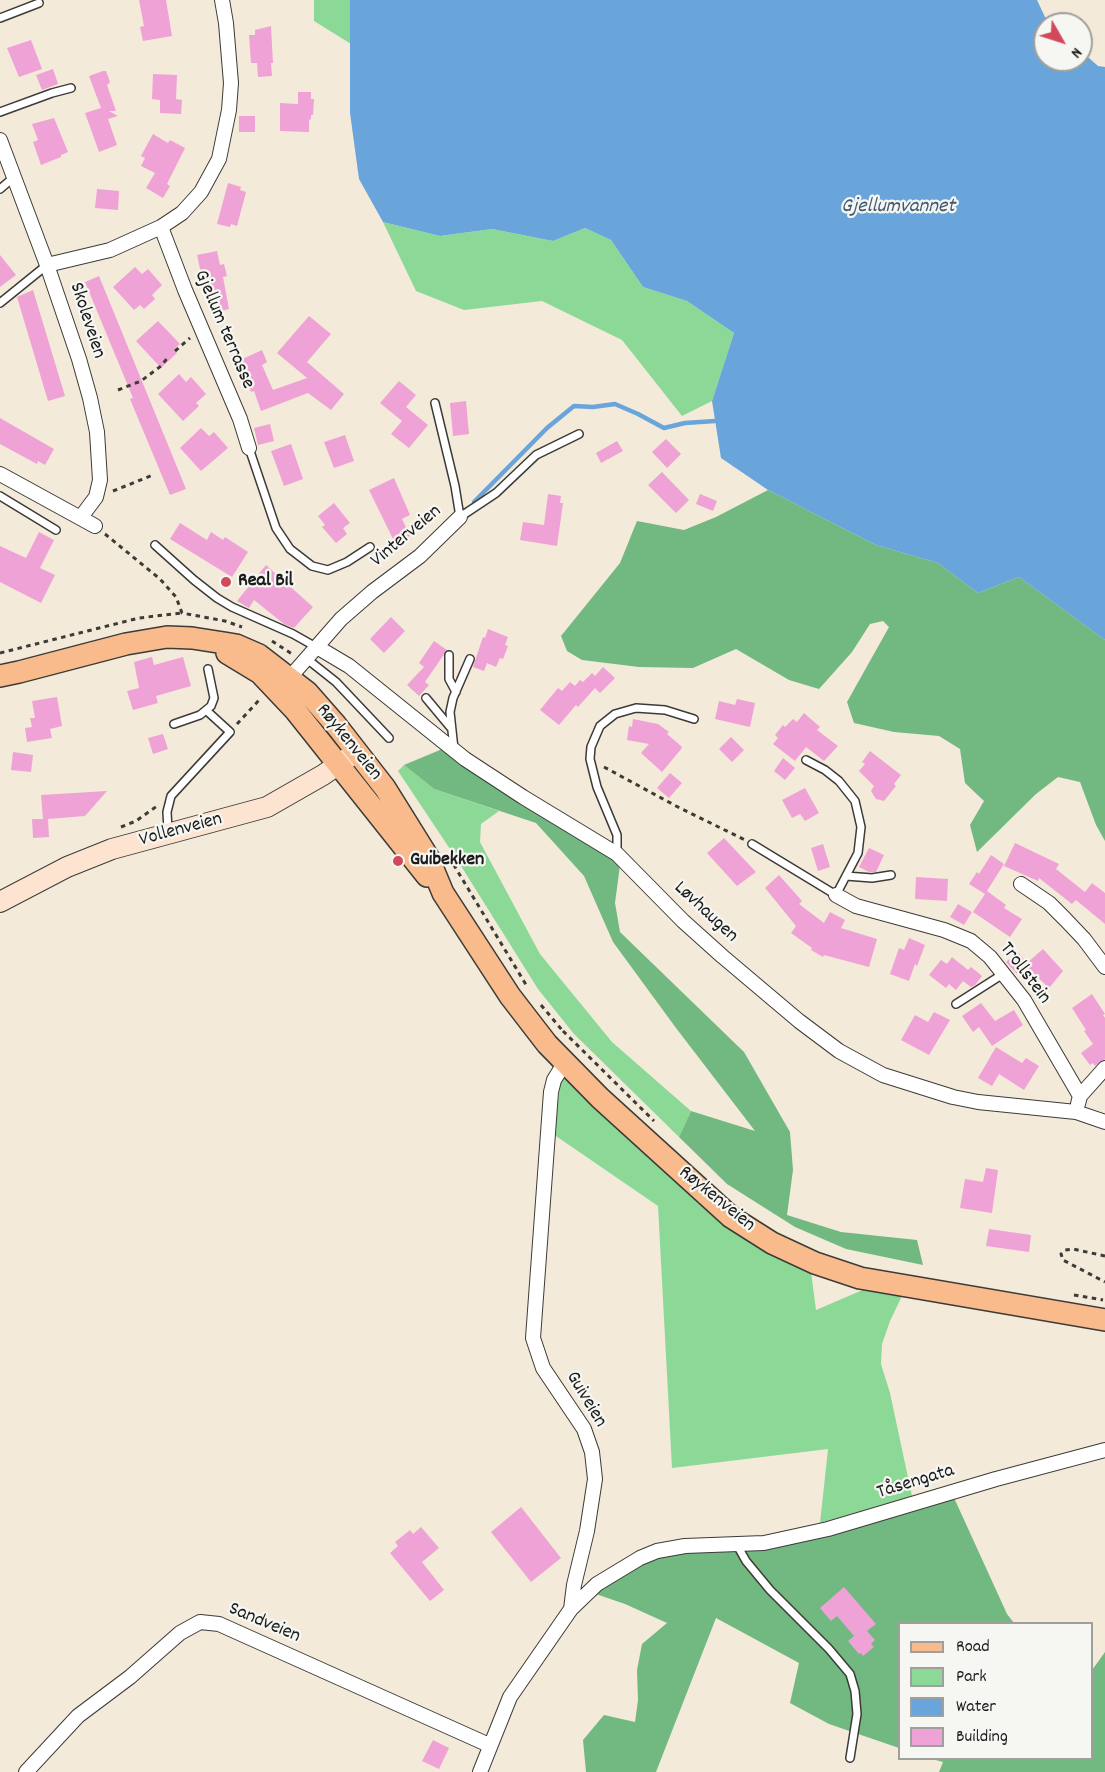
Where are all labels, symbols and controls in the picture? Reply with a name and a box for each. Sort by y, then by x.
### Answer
north arrow [1033,12,1093,72]
text: N [1064,42,1087,63]
water label: Gjellumvannet [841,195,955,221]
street label: Gjellum terrasse [187,267,259,393]
street label: Skoleveien [62,280,110,362]
street label: Vinterveien [367,501,447,573]
place label: Real Bil [238,570,293,594]
marker: Real Bil [219,575,233,589]
street label: Røykenveien [310,700,386,786]
street label: Vollenveien [137,808,225,854]
place label: Guibekken [410,849,484,873]
marker: Guibekken [391,854,405,868]
street label: Løvhaugen [668,877,742,949]
street label: Trollstein [993,938,1055,1010]
street label: Røykenveien [673,1162,759,1238]
street label: Guiveien [559,1368,611,1432]
street label: Tåsengata [875,1460,957,1506]
street label: Sandveien [224,1598,304,1650]
legend [898,1622,1093,1760]
text: Road [956,1635,990,1660]
text: Park [956,1665,987,1690]
text: Water [956,1695,996,1720]
text: Building [956,1725,1008,1750]

